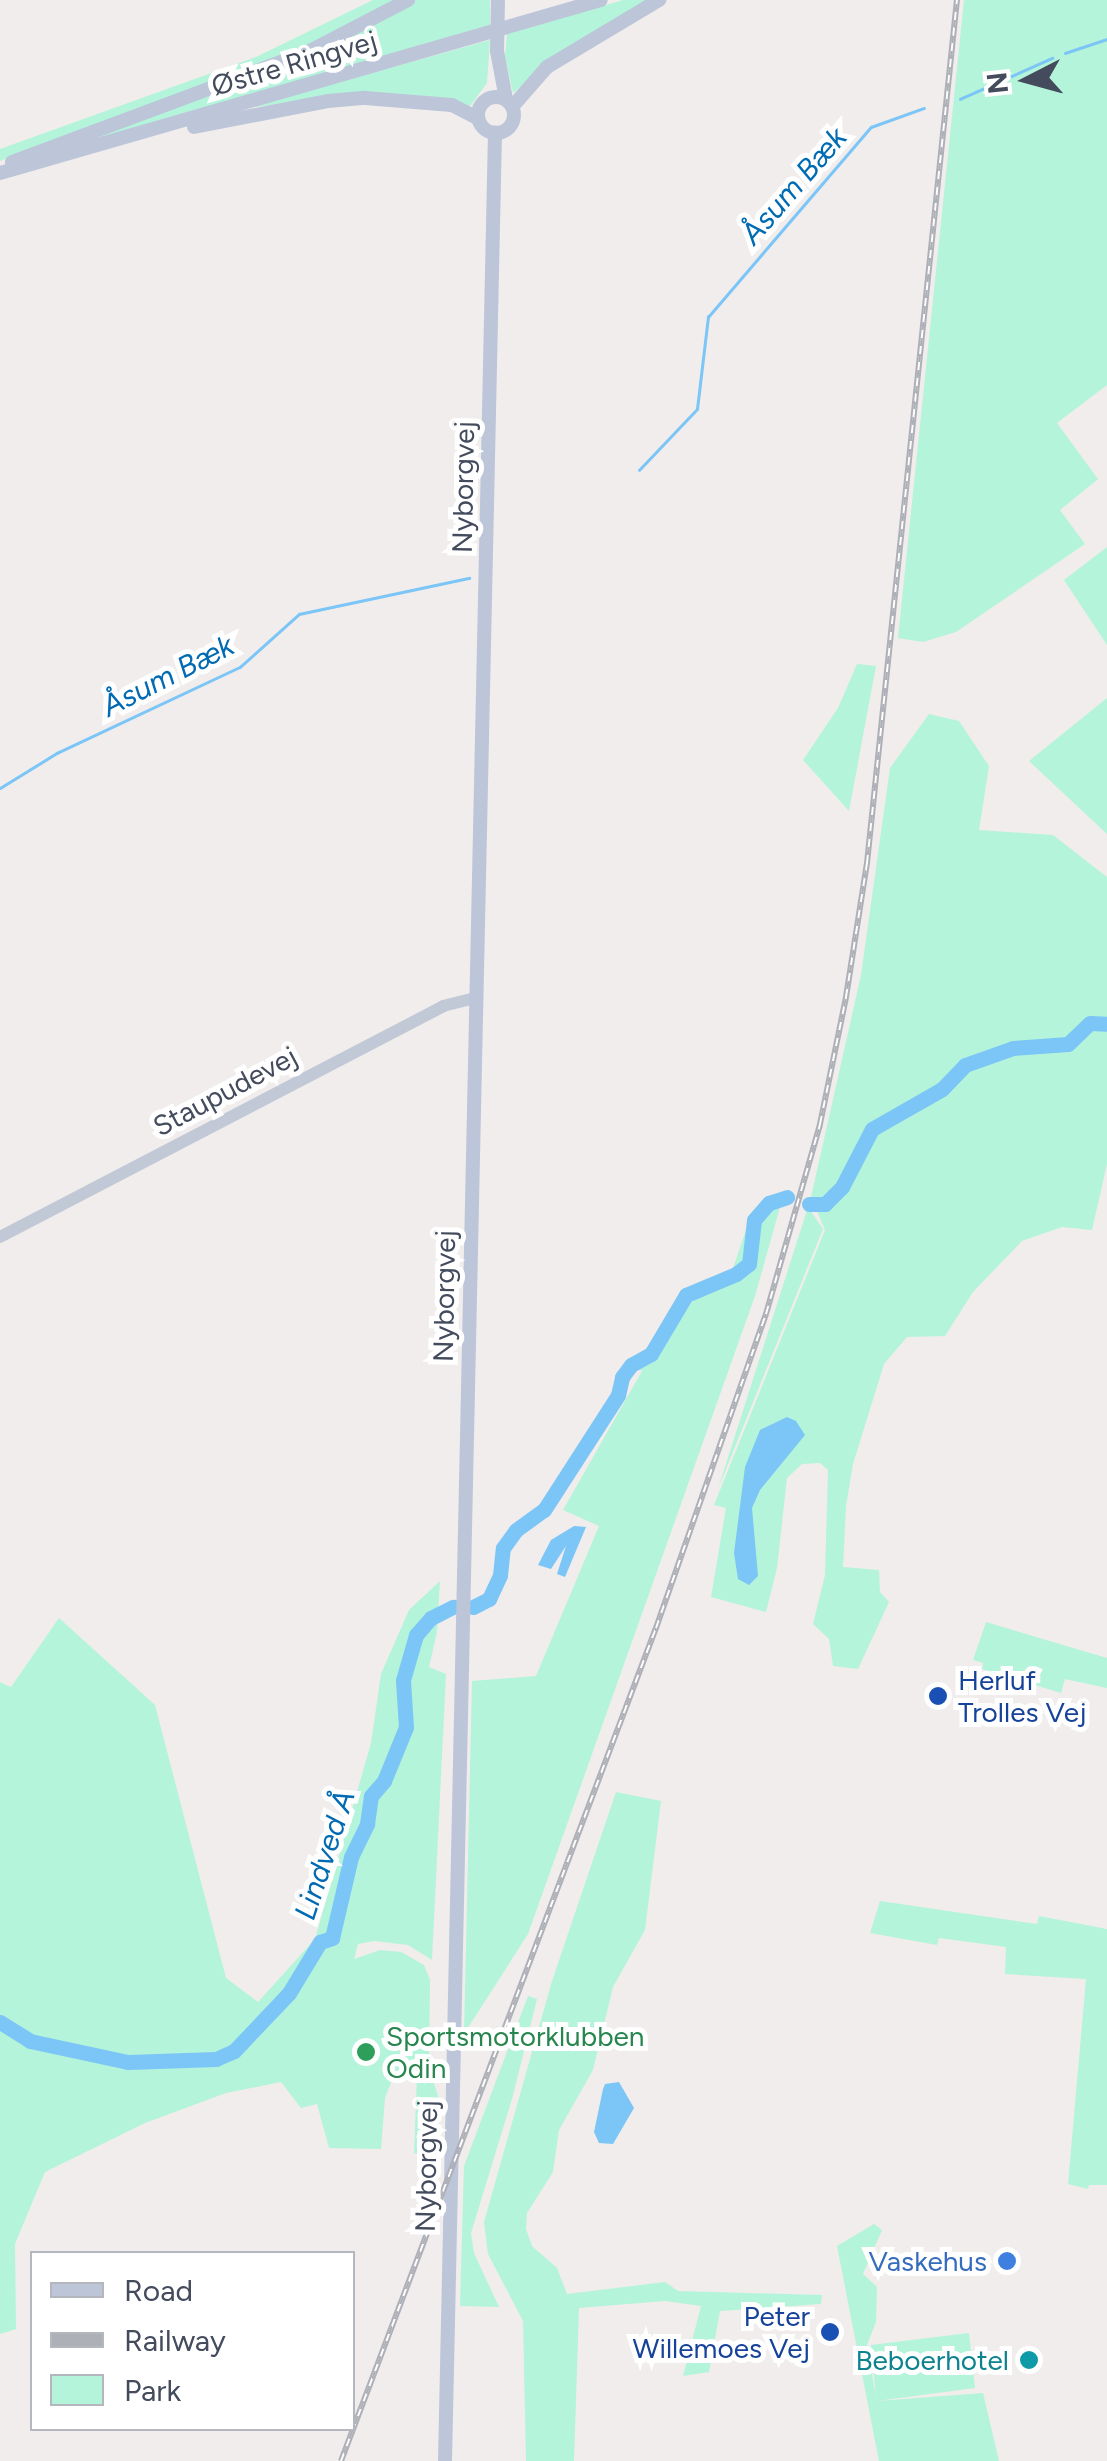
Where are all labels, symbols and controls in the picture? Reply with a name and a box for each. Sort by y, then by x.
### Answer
street label: Østre Ringvej [207,23,381,103]
north arrow [977,30,1077,130]
text: N [979,71,1015,96]
water label: Åsum Bæk [733,120,855,252]
street label: Nyborgvej [445,421,481,553]
water label: Åsum Bæk [96,627,240,725]
street label: Staupudevej [147,1039,303,1143]
street label: Nyborgvej [426,1230,462,1362]
place label: Herluf Trolles Vej [958,1663,1087,1729]
marker: Herluf Trolles Vej [927,1685,949,1707]
water label: Lindved Å [287,1786,363,1924]
place label: Sportsmotorklubben Odin [386,2019,644,2085]
marker: Sportsmotorklubben Odin [355,2041,377,2063]
street label: Nyborgvej [408,2100,444,2232]
place label: Vaskehus [869,2244,987,2278]
marker: Vaskehus [996,2250,1018,2272]
legend [30,2251,355,2431]
text: Road [124,2272,193,2309]
place label: Peter Willemoes Vej [633,2299,810,2365]
marker: Peter Willemoes Vej [819,2321,841,2343]
text: Railway [124,2322,226,2359]
place label: Beboerhotel [855,2343,1009,2377]
marker: Beboerhotel [1018,2349,1040,2371]
text: Park [124,2372,181,2409]

